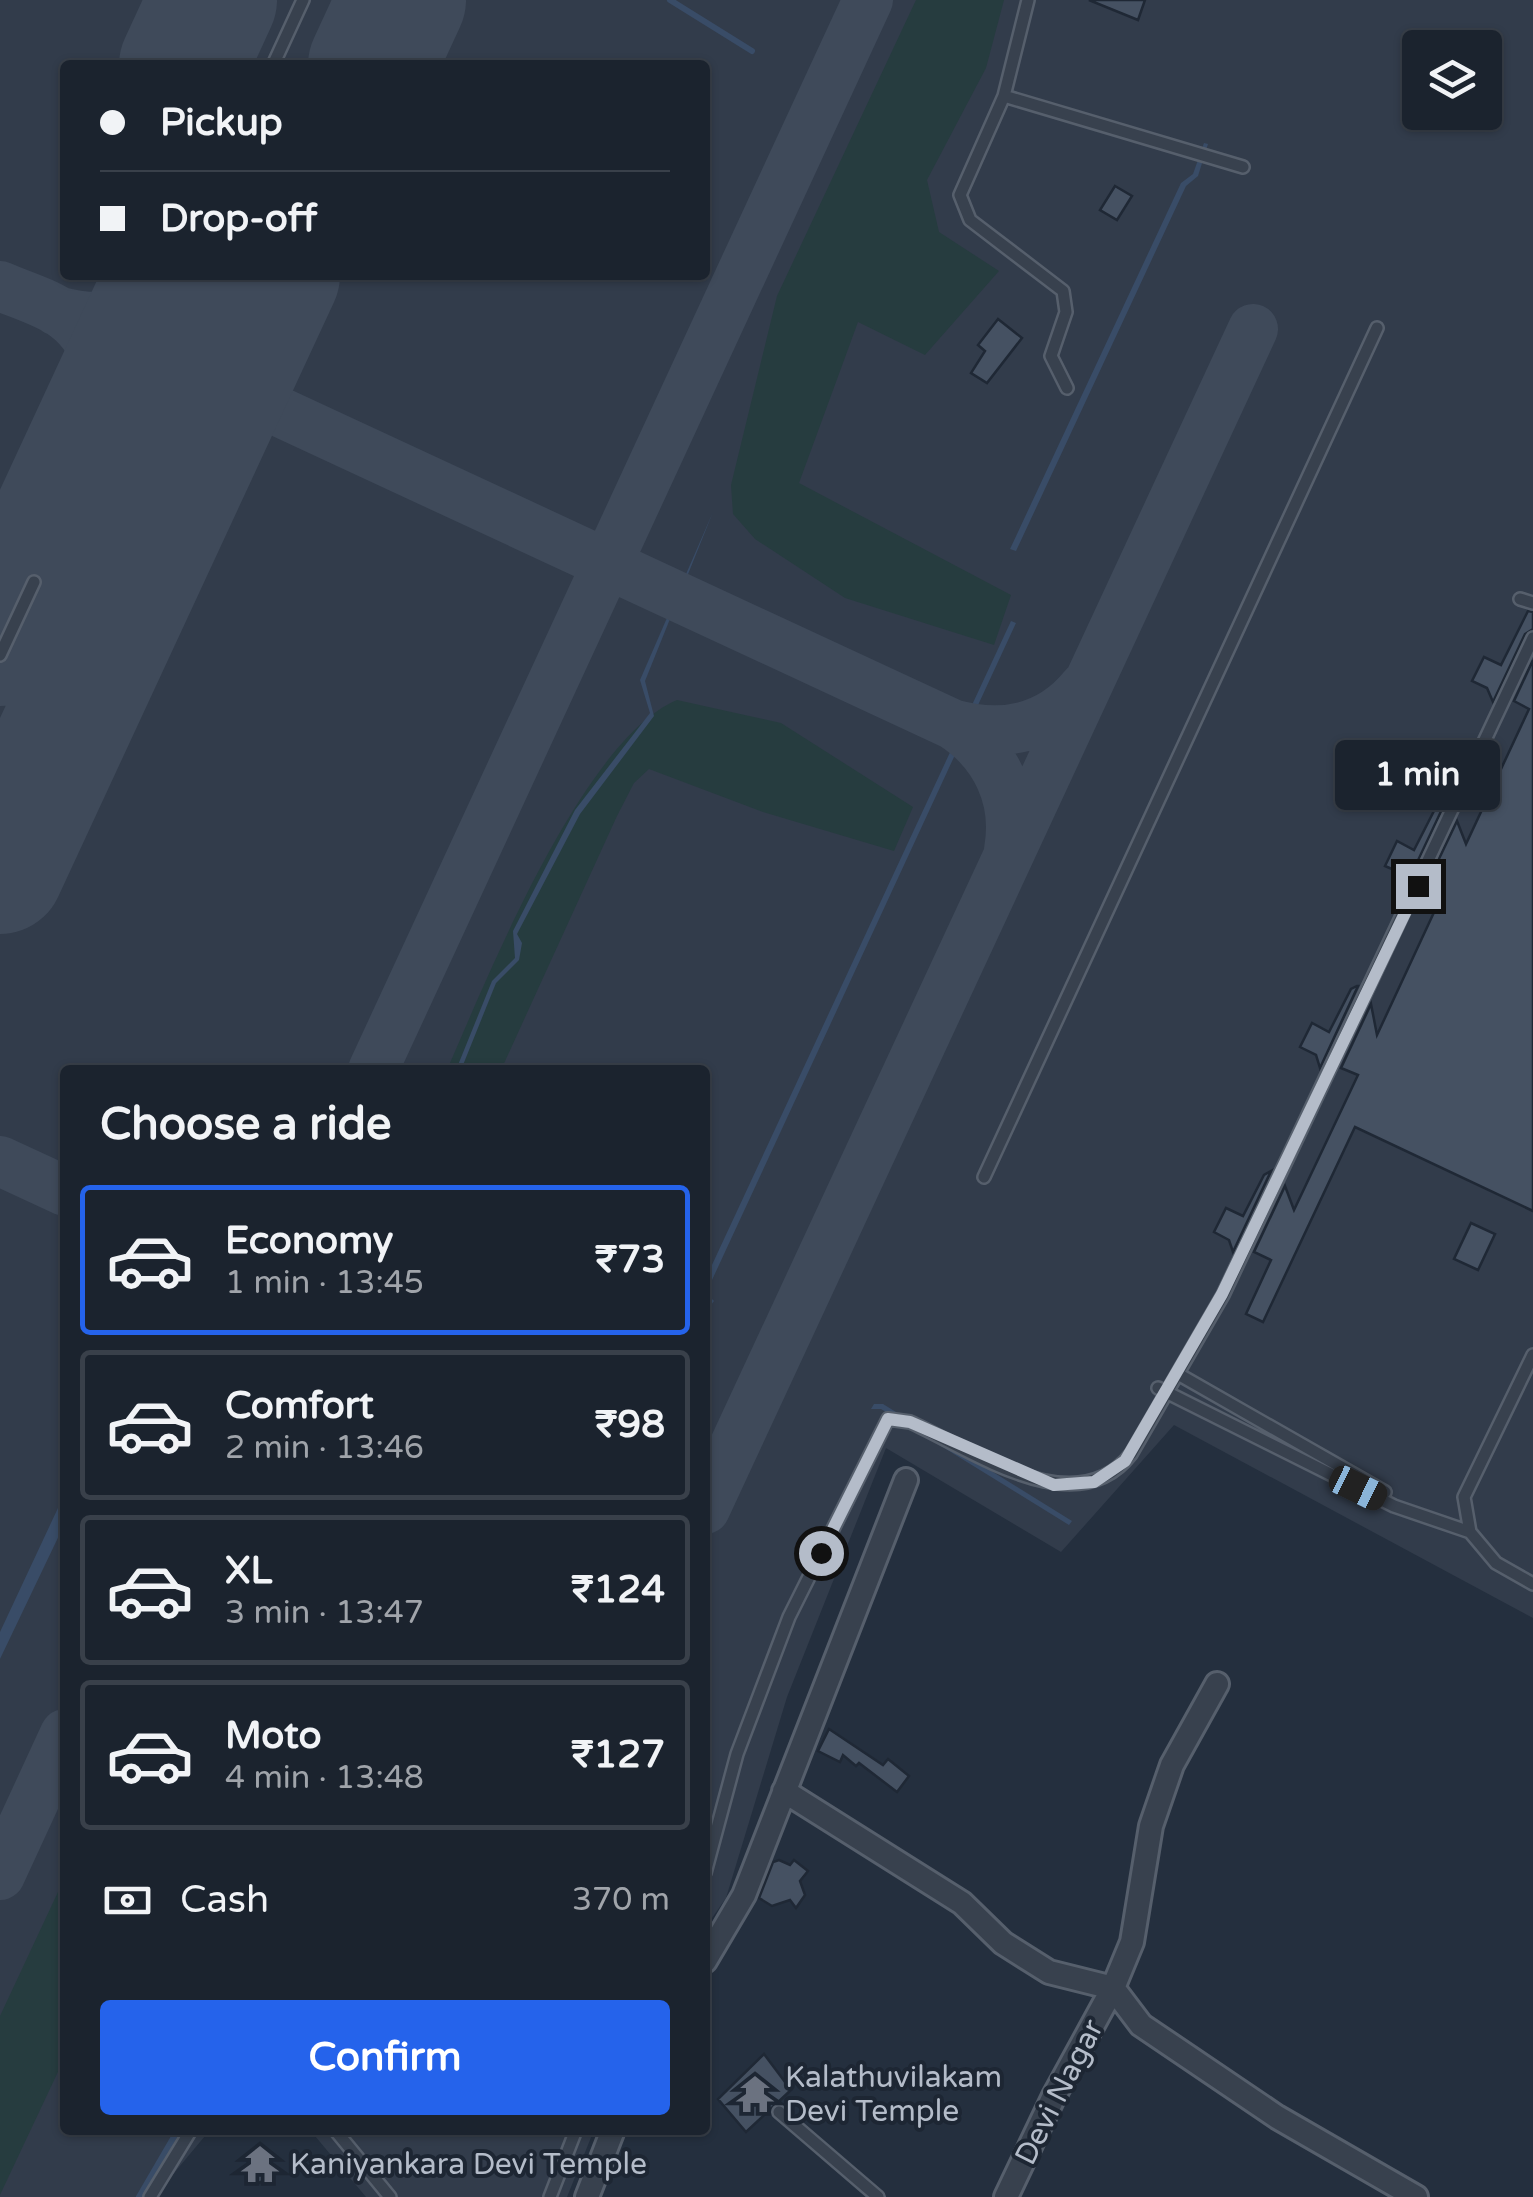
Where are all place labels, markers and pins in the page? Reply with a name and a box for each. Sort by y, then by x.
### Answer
place label: Kalathuvilakam Devi Temple [785,2059,1002,2130]
temple icon: Kalathuvilakam Devi Temple [734,2073,776,2115]
temple icon: Kaniyankara Devi Temple [239,2143,281,2185]
place label: Kaniyankara Devi Temple [290,2146,647,2183]

